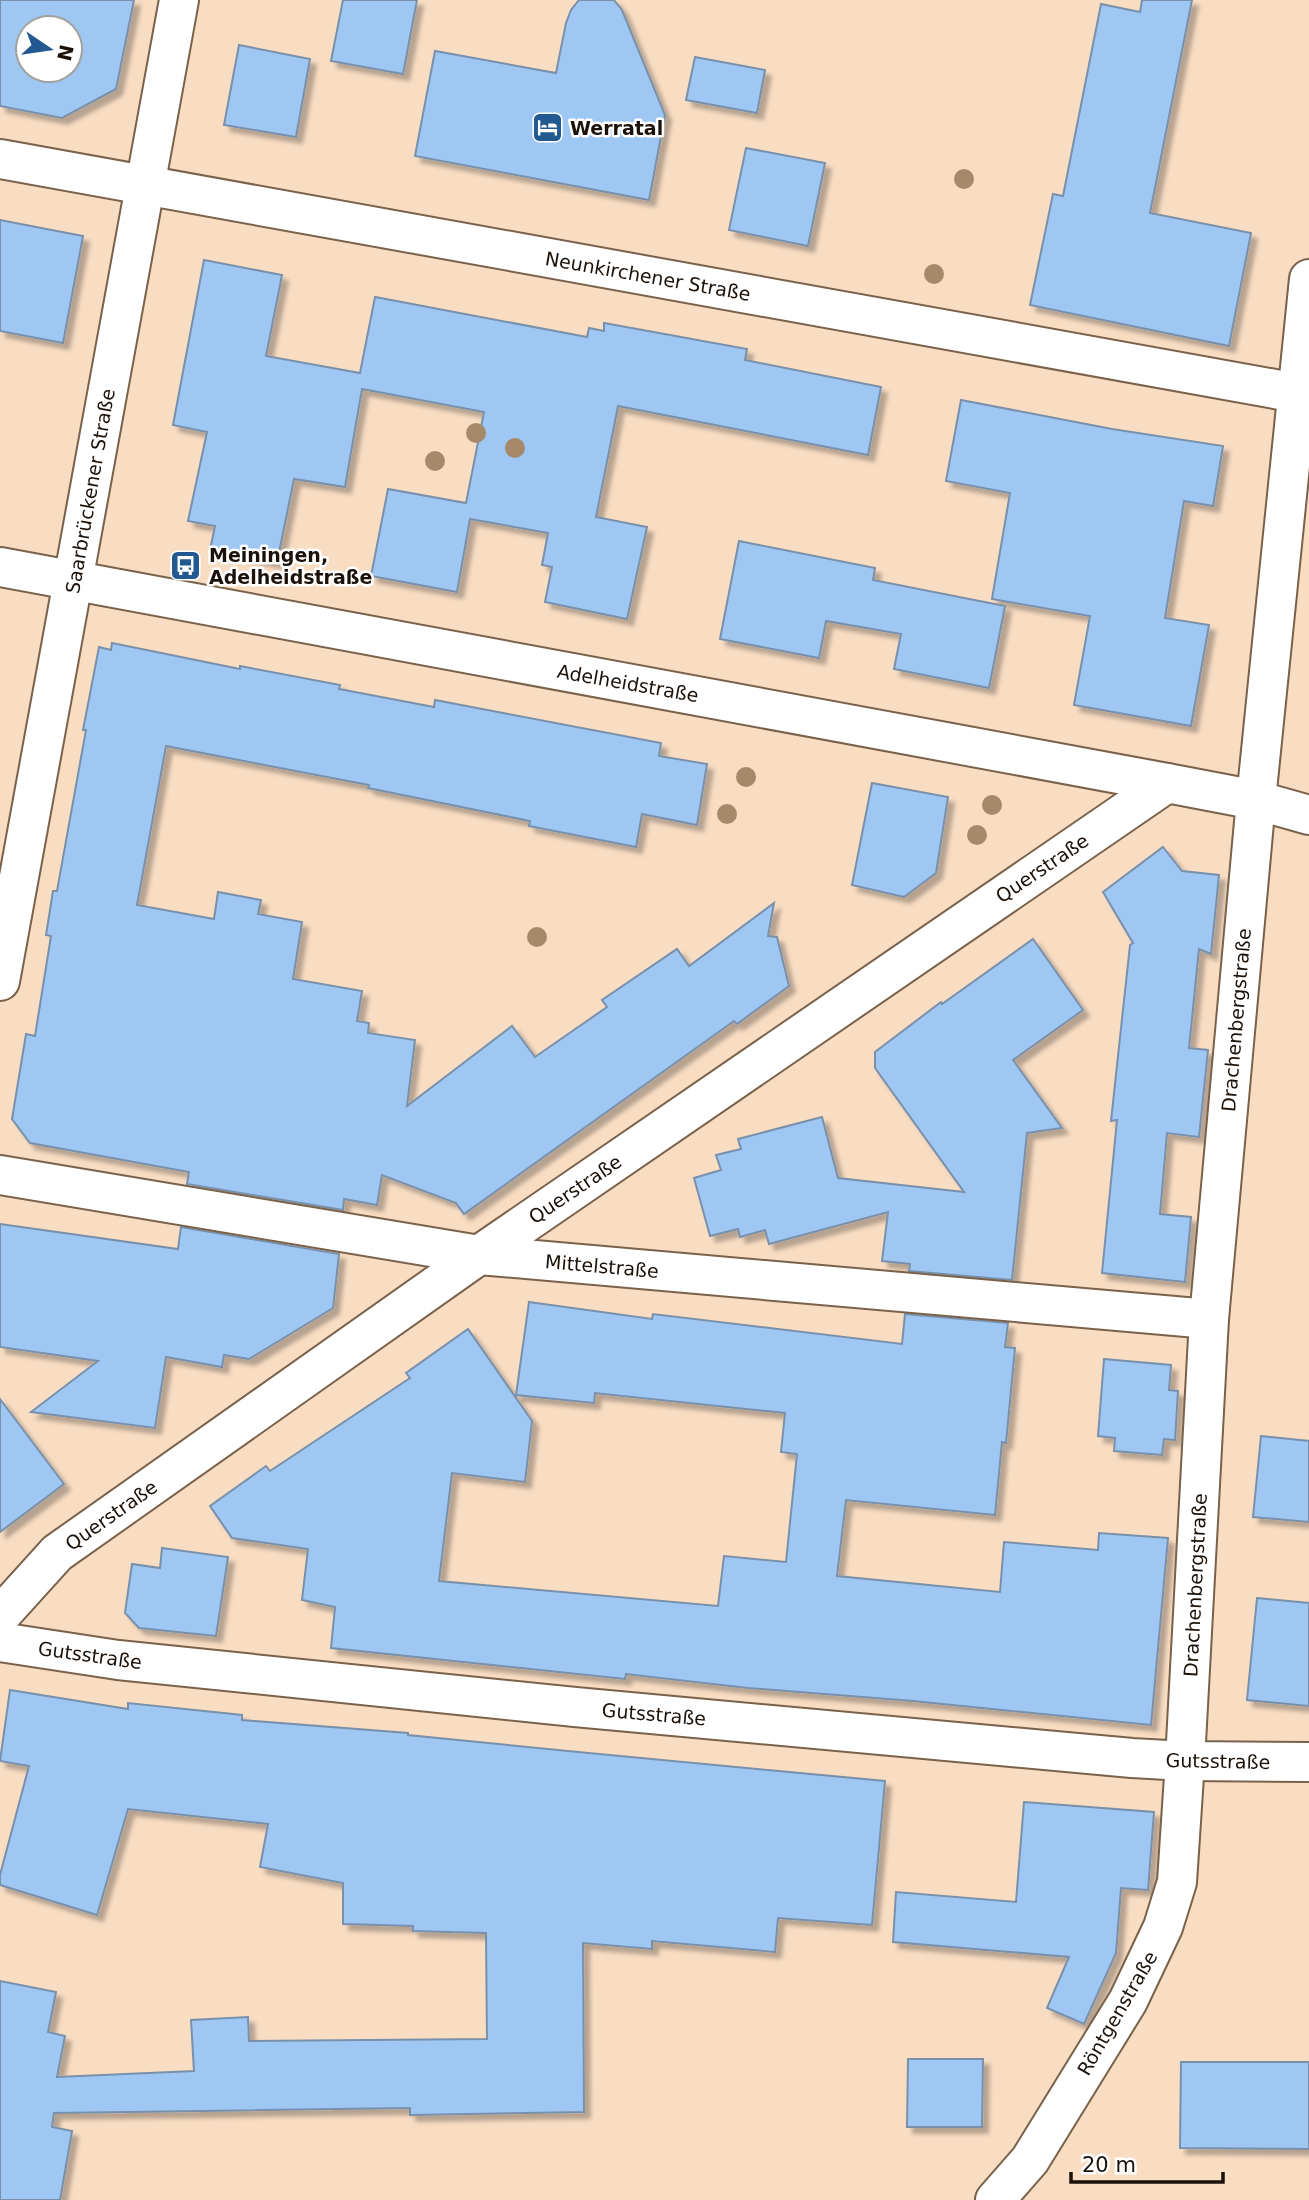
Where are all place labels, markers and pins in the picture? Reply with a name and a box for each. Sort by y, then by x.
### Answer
hotel icon: Werratal [530,111,564,145]
place label: Werratal [570,117,663,139]
place label: Meiningen, Adelheidstraße [209,544,372,588]
bus stop icon: Meiningen, Adelheidstraße [169,549,203,583]

